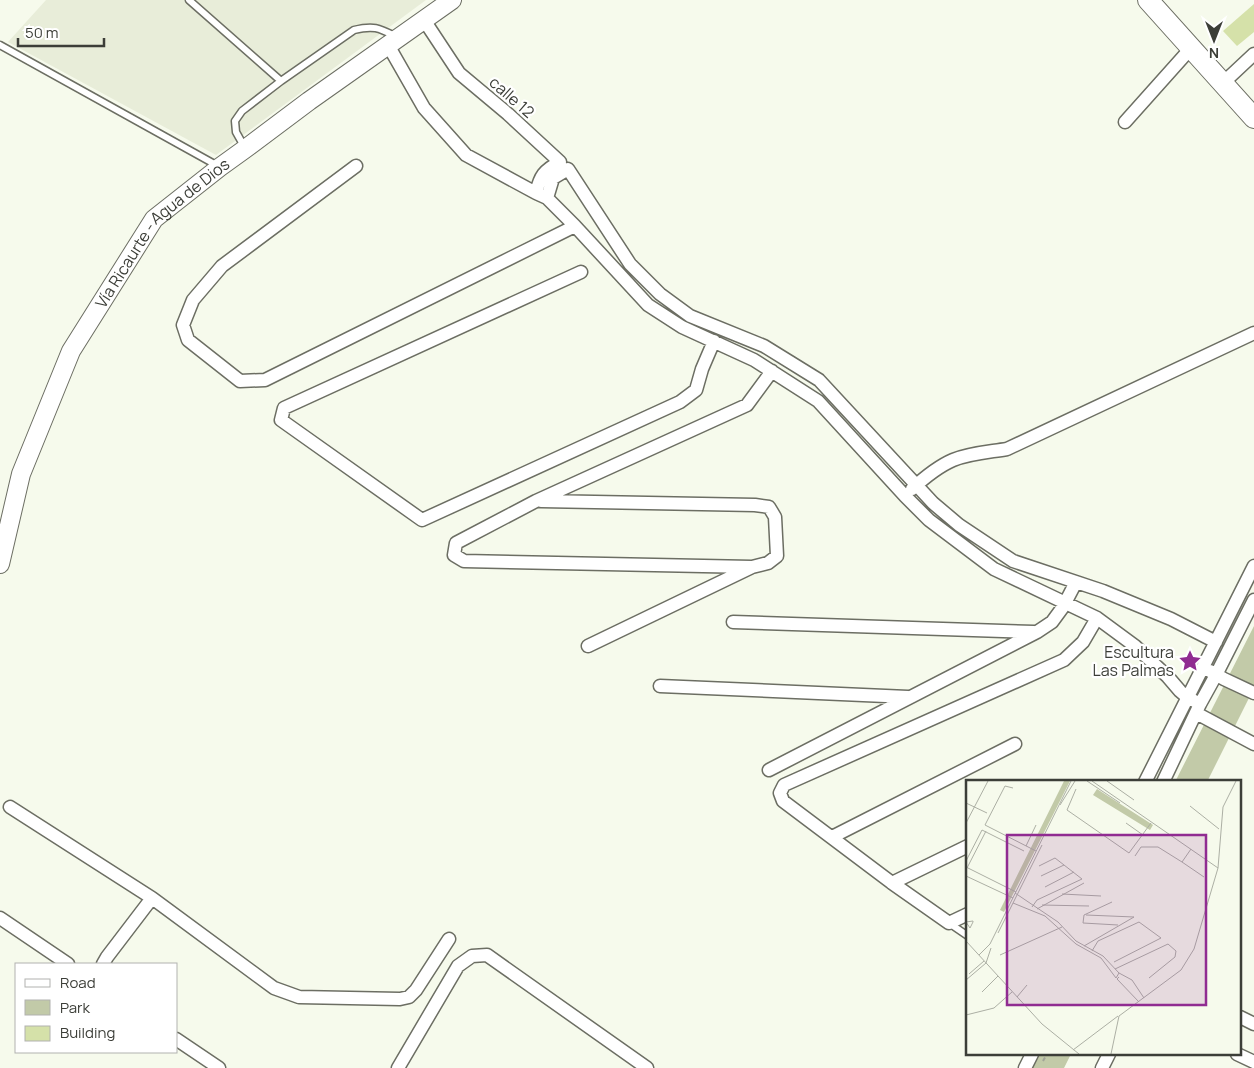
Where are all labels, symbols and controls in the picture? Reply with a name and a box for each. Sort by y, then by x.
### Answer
scale bar [18,15,104,47]
north arrow [1189,15,1239,65]
text: 50 m [25,22,59,43]
text: N [1209,44,1219,63]
street label: calle 12 [485,71,539,123]
street label: Vía Ricaurte - Agua de Dios [90,153,234,312]
place label: Escultura Las Palmas [1093,641,1174,681]
place icon: Escultura Las Palmas [1177,648,1203,674]
inset map [966,780,1242,1056]
legend [15,963,178,1053]
text: Road [60,972,96,993]
text: Park [60,997,90,1018]
text: Building [60,1022,115,1043]

